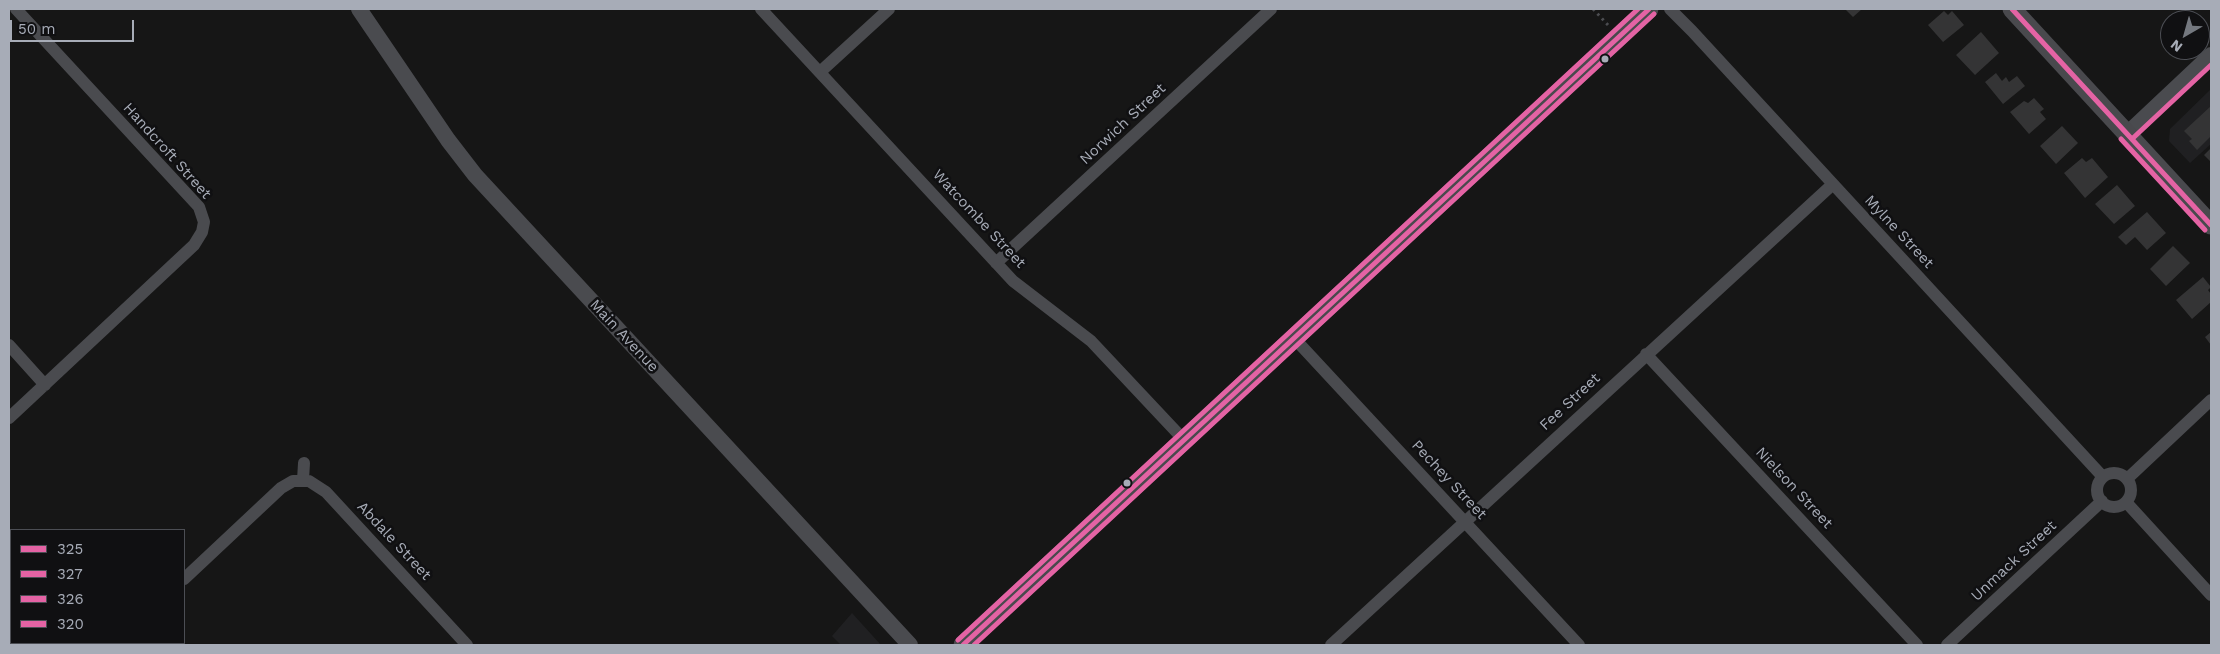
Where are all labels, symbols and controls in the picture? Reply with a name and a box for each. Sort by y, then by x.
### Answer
scale bar [12,10,136,42]
north arrow [2160,10,2210,60]
text: 50 m [18,20,55,38]
text: N [2167,37,2185,56]
unlabelled marker [1600,54,1610,64]
street label: Norwich Street [1076,80,1170,168]
street label: Handcroft Street [119,99,215,203]
street label: Watcombe Street [929,166,1029,272]
street label: Mylne Street [1861,192,1937,272]
street label: Main Avenue [586,296,662,376]
street label: Fee Street [1536,370,1604,434]
street label: Pechey Street [1408,437,1490,523]
street label: Nielson Street [1752,444,1836,532]
unlabelled marker [1122,478,1132,488]
street label: Abdale Street [353,498,435,584]
street label: Unmack Street [1968,517,2060,605]
legend [10,529,185,644]
text: 325 [57,540,83,558]
text: 327 [57,565,83,583]
text: 326 [57,590,84,608]
text: 320 [57,615,84,633]

